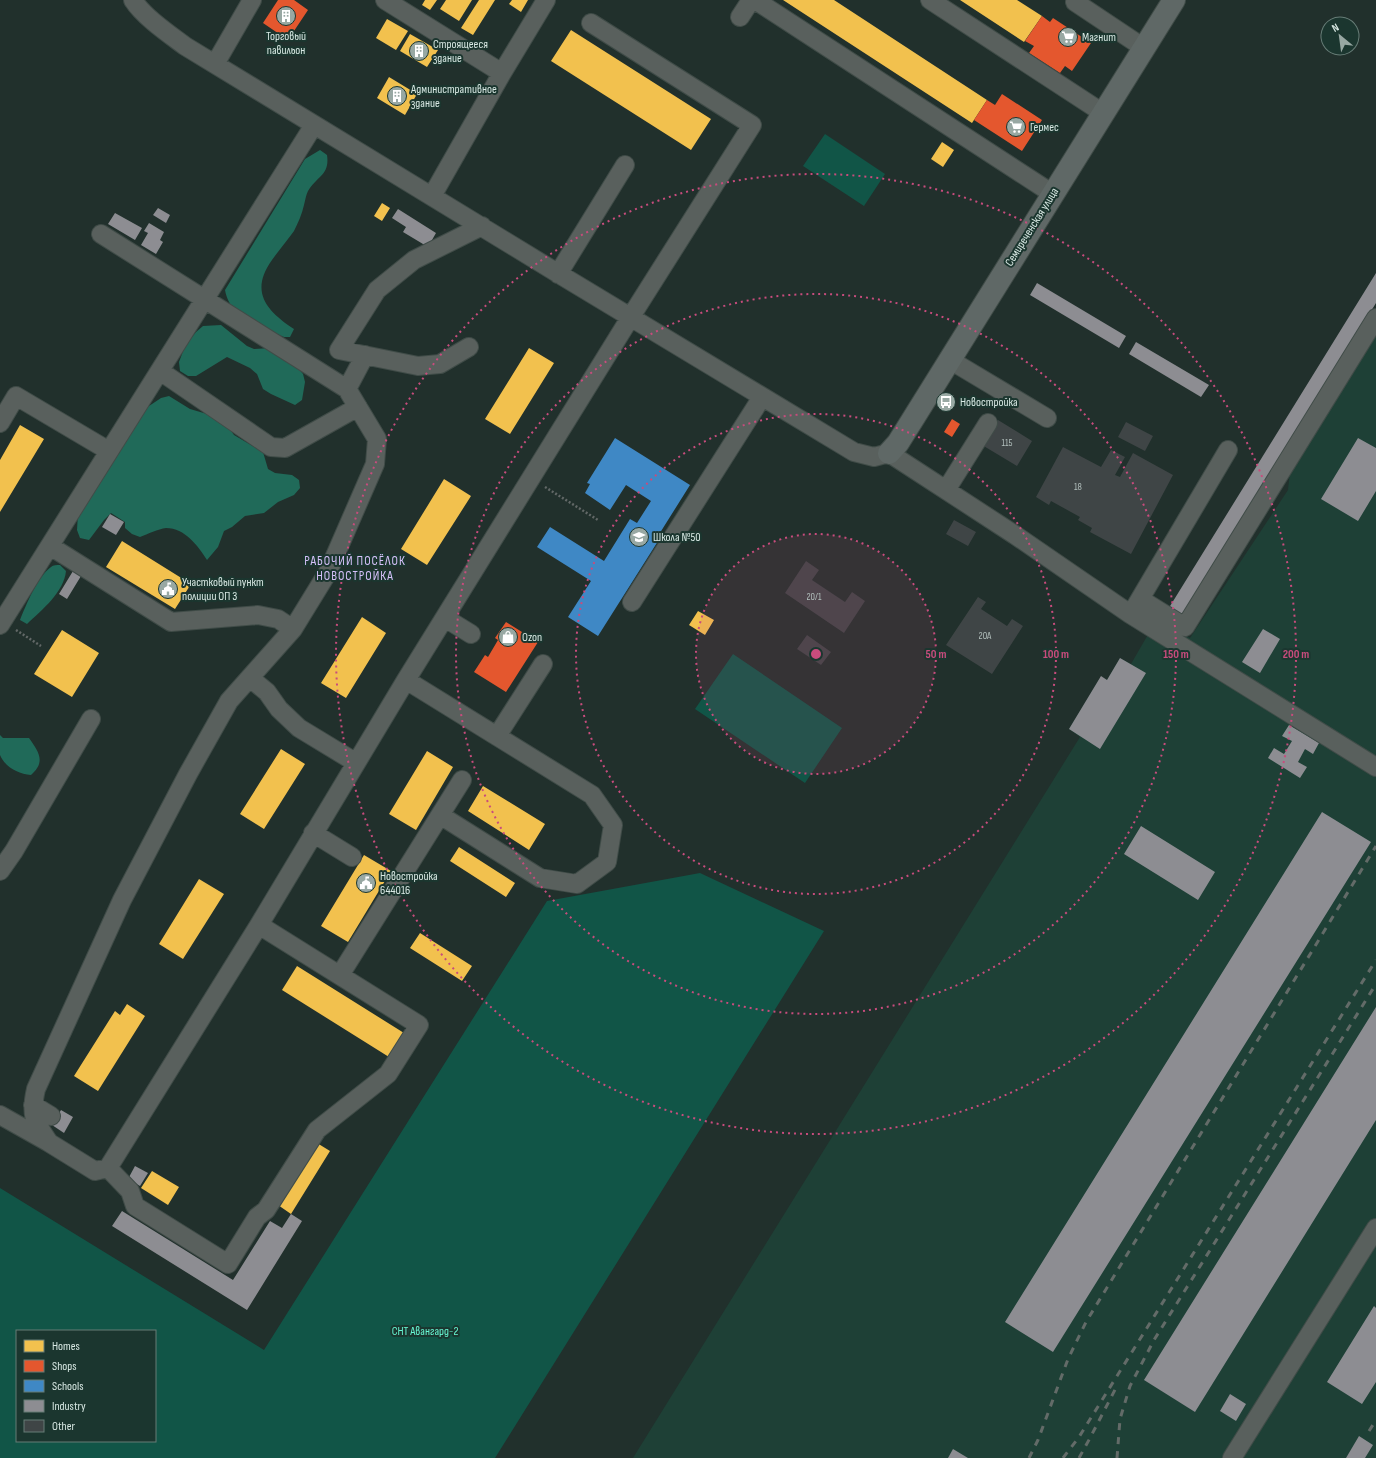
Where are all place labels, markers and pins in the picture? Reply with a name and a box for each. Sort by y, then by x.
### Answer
building icon: Торговый павильон [275,5,297,27]
supermarket icon: Магнит [1057,26,1079,48]
place label: Торговый павильон [266,29,306,58]
place label: Магнит [1082,30,1116,45]
place label: Строящееся здание [433,37,488,66]
building icon: Строящееся здание [408,40,430,62]
place label: Административное здание [410,82,497,111]
building icon: Административное здание [386,85,408,107]
supermarket icon: Гермес [1005,116,1027,138]
place label: Гермес [1030,120,1059,135]
bus stop icon: Новостройка [935,391,957,413]
place label: Новостройка [960,395,1018,410]
school or university icon: Школа №50 [628,526,650,548]
place label: Школа №50 [653,530,701,545]
place label: Участковый пункт полиции ОП 3 [182,575,264,604]
public building icon: Участковый пункт полиции ОП 3 [157,578,179,600]
shop icon: Ozon [497,626,519,648]
place label: Ozon [522,630,542,645]
centre of rings [809,647,823,661]
place label: Новостройка 644016 [380,869,438,898]
public building icon: Новостройка 644016 [355,872,377,894]

